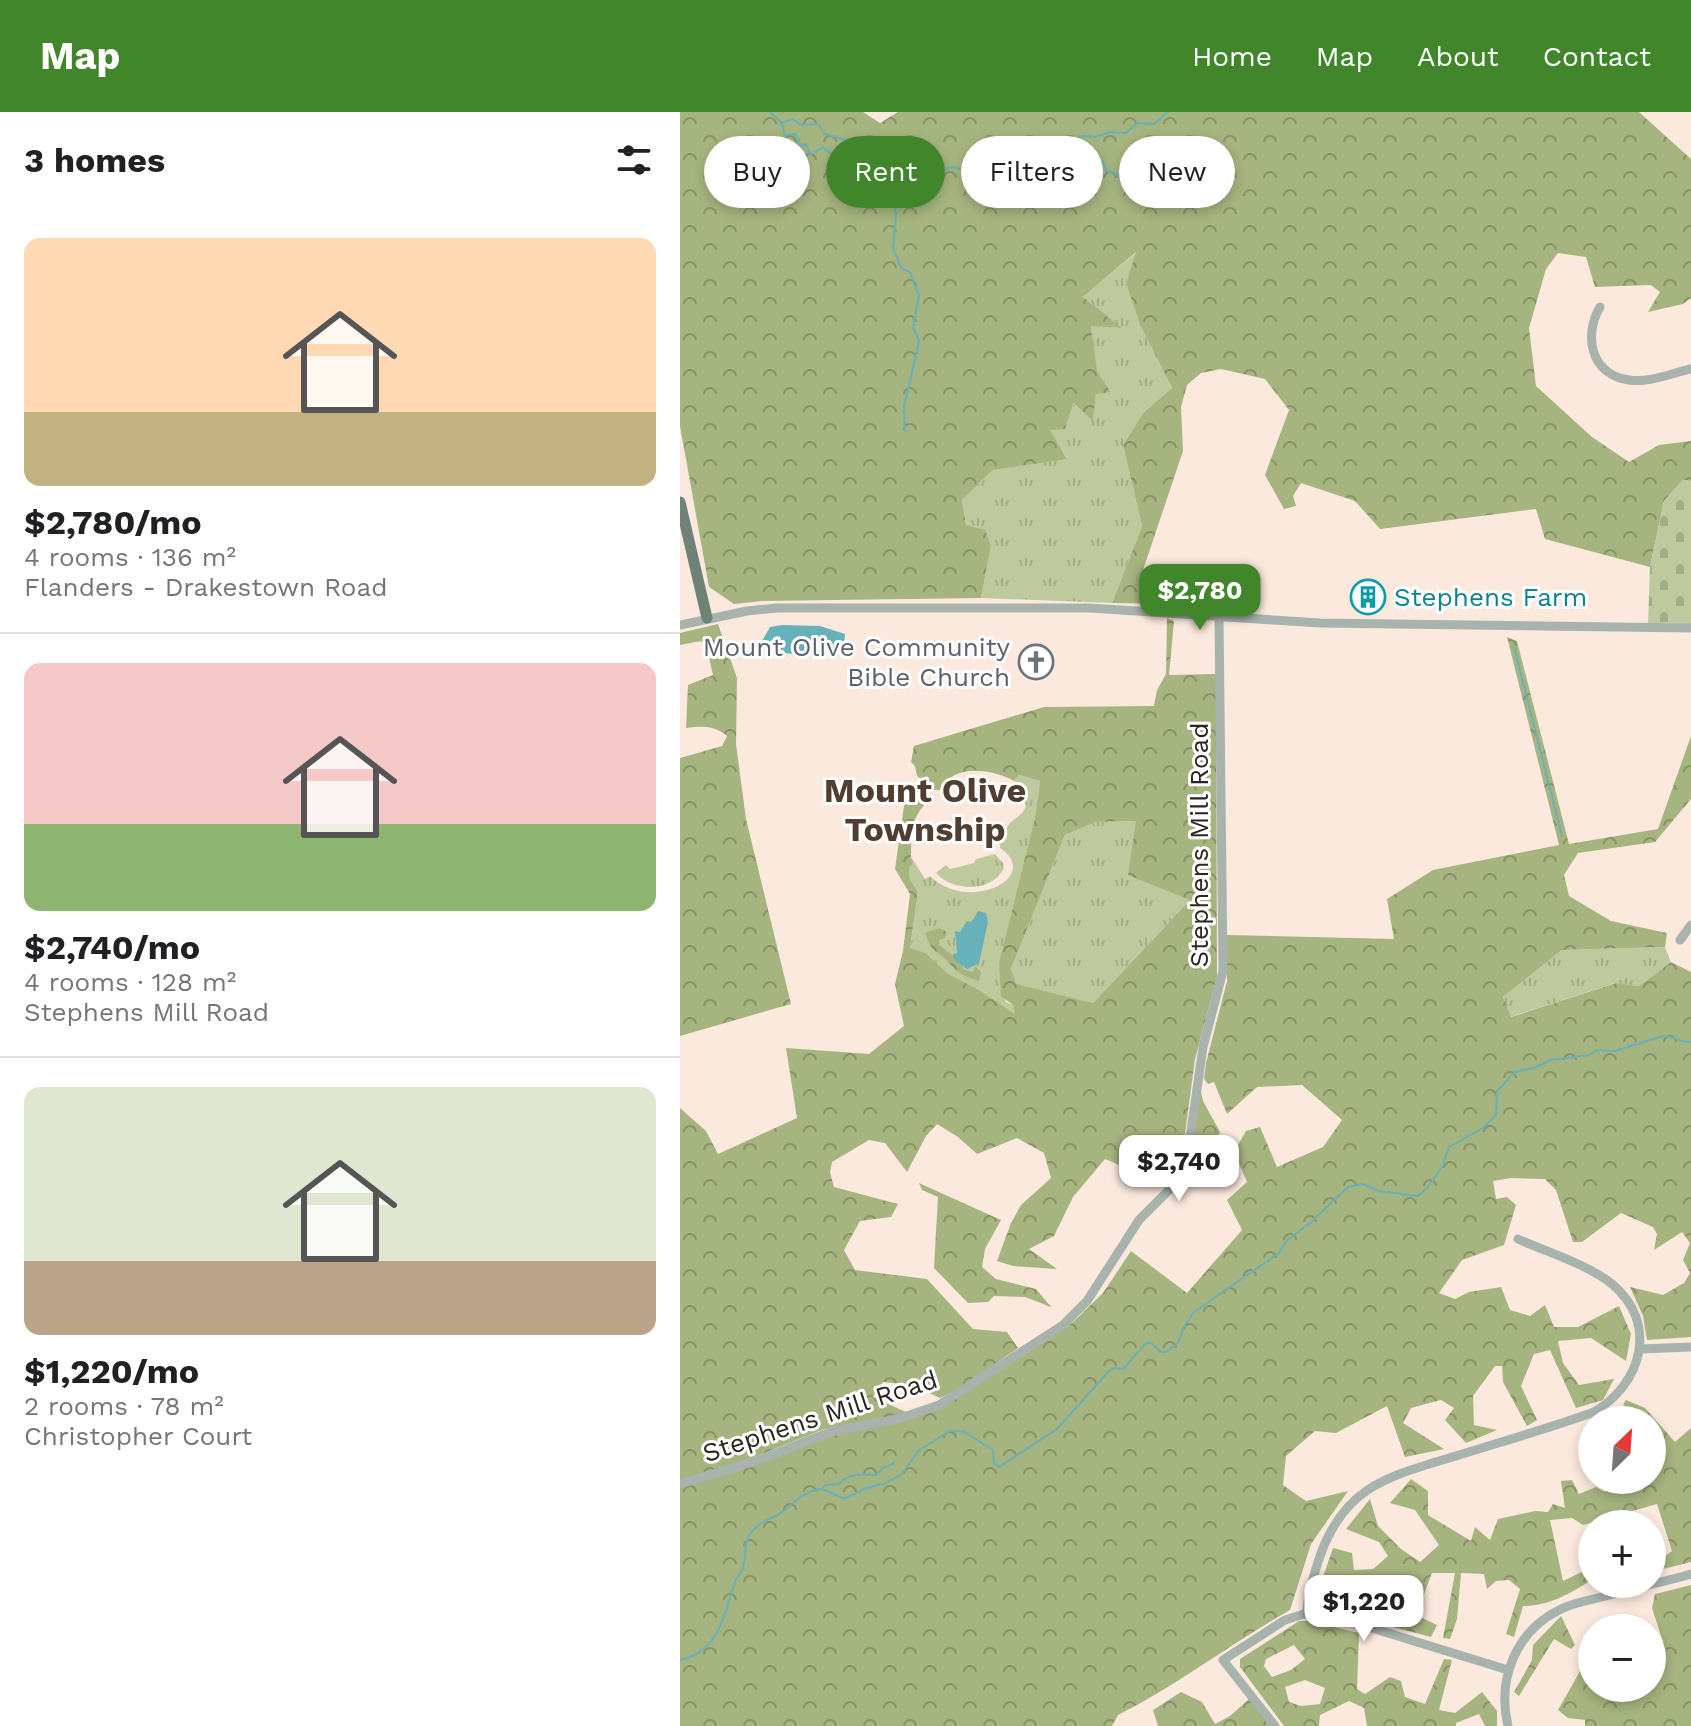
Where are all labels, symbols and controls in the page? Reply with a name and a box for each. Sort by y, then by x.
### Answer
text: Map [40,34,120,78]
text: Home [1192,40,1272,73]
text: Map [1316,40,1373,73]
text: About [1417,40,1499,73]
text: Contact [1543,40,1651,73]
chip: Buy [704,136,810,208]
chip: Rent [826,136,945,208]
chip: Filters [961,136,1103,208]
chip: New [1119,136,1235,208]
icon: filters [612,138,656,182]
text: 3 homes [24,140,165,180]
icon: home [268,290,412,434]
text: $2,780/mo [24,502,202,542]
text: 4 rooms · 136 m² [24,542,236,572]
pin: $2,780 [1135,564,1265,632]
text: Flanders - Drakestown Road [24,572,387,602]
text: $2,780 [1157,575,1243,605]
building icon: Stephens Farm [1349,578,1387,616]
place label: Stephens Farm [1394,582,1587,612]
place label: Mount Olive Community Bible Church [703,632,1011,692]
church icon: Mount Olive Community Bible Church [1017,643,1055,681]
icon: home [268,715,412,859]
street label: Stephens Mill Road [1184,722,1214,968]
district label: Mount Olive Township [824,770,1026,849]
text: $2,740/mo [24,927,200,967]
text: 4 rooms · 128 m² [24,967,236,997]
text: Stephens Mill Road [24,997,269,1027]
pin: $2,740 [1114,1135,1244,1203]
icon: home [268,1139,412,1283]
text: $2,740 [1137,1146,1221,1176]
text: $1,220/mo [24,1351,199,1391]
street label: Stephens Mill Road [699,1364,941,1468]
text: 2 rooms · 78 m² [24,1391,224,1421]
north arrow [1578,1406,1666,1494]
map controls [1578,1406,1666,1702]
text: Christopher Court [24,1421,252,1451]
button: + [1578,1510,1666,1598]
pin: $1,220 [1299,1575,1429,1643]
text: $1,220 [1322,1586,1406,1616]
button: − [1578,1614,1666,1702]

